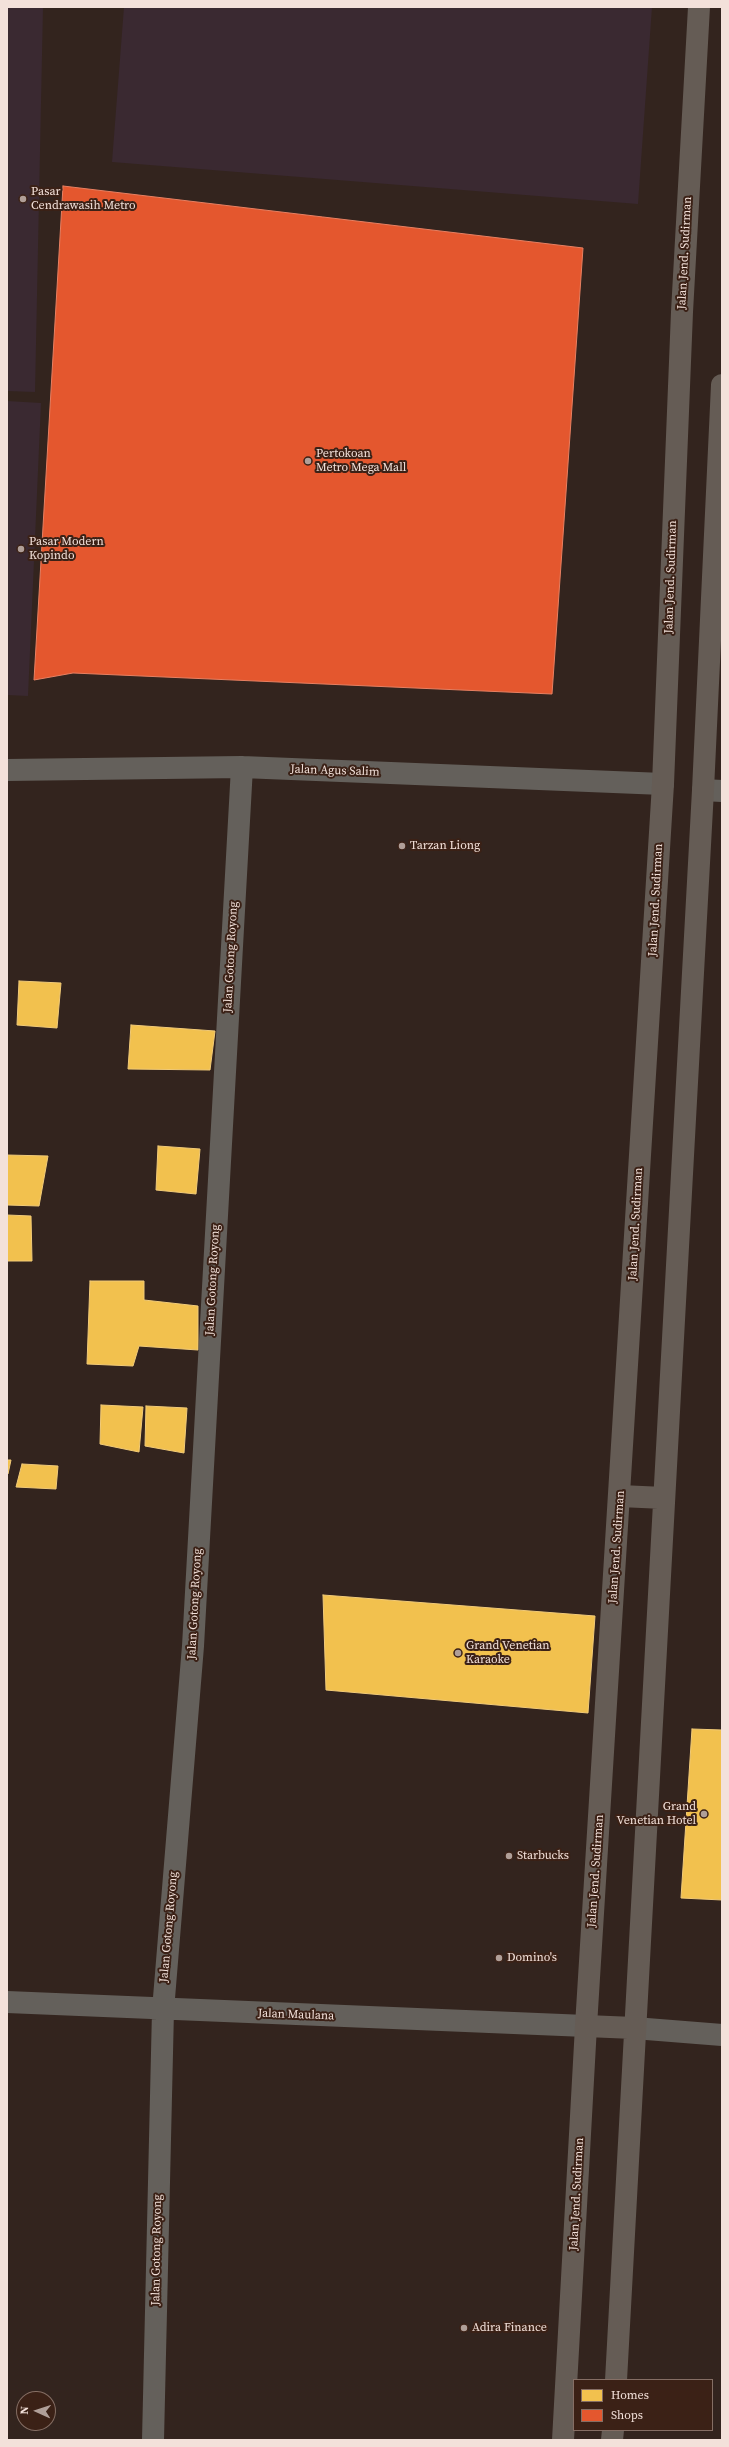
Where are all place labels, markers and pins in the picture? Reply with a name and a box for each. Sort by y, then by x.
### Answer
place label: Pasar Cendrawasih Metro [31,185,136,213]
marker: Pasar Cendrawasih Metro [18,194,28,204]
place label: Pertokoan Metro Mega Mall [316,447,406,475]
marker: Pertokoan Metro Mega Mall [303,456,313,466]
place label: Pasar Modern Kopindo [29,535,104,563]
marker: Pasar Modern Kopindo [16,544,26,554]
place label: Tarzan Liong [410,839,480,853]
marker: Tarzan Liong [397,841,407,851]
place label: Grand Venetian Karaoke [466,1639,550,1667]
marker: Grand Venetian Karaoke [453,1648,463,1658]
place label: Grand Venetian Hotel [617,1800,696,1828]
marker: Grand Venetian Hotel [699,1809,709,1819]
place label: Starbucks [517,1849,569,1863]
marker: Starbucks [504,1851,514,1861]
place label: Domino's [507,1951,557,1965]
marker: Domino's [494,1953,504,1963]
place label: Adira Finance [472,2321,547,2335]
marker: Adira Finance [459,2323,469,2333]

